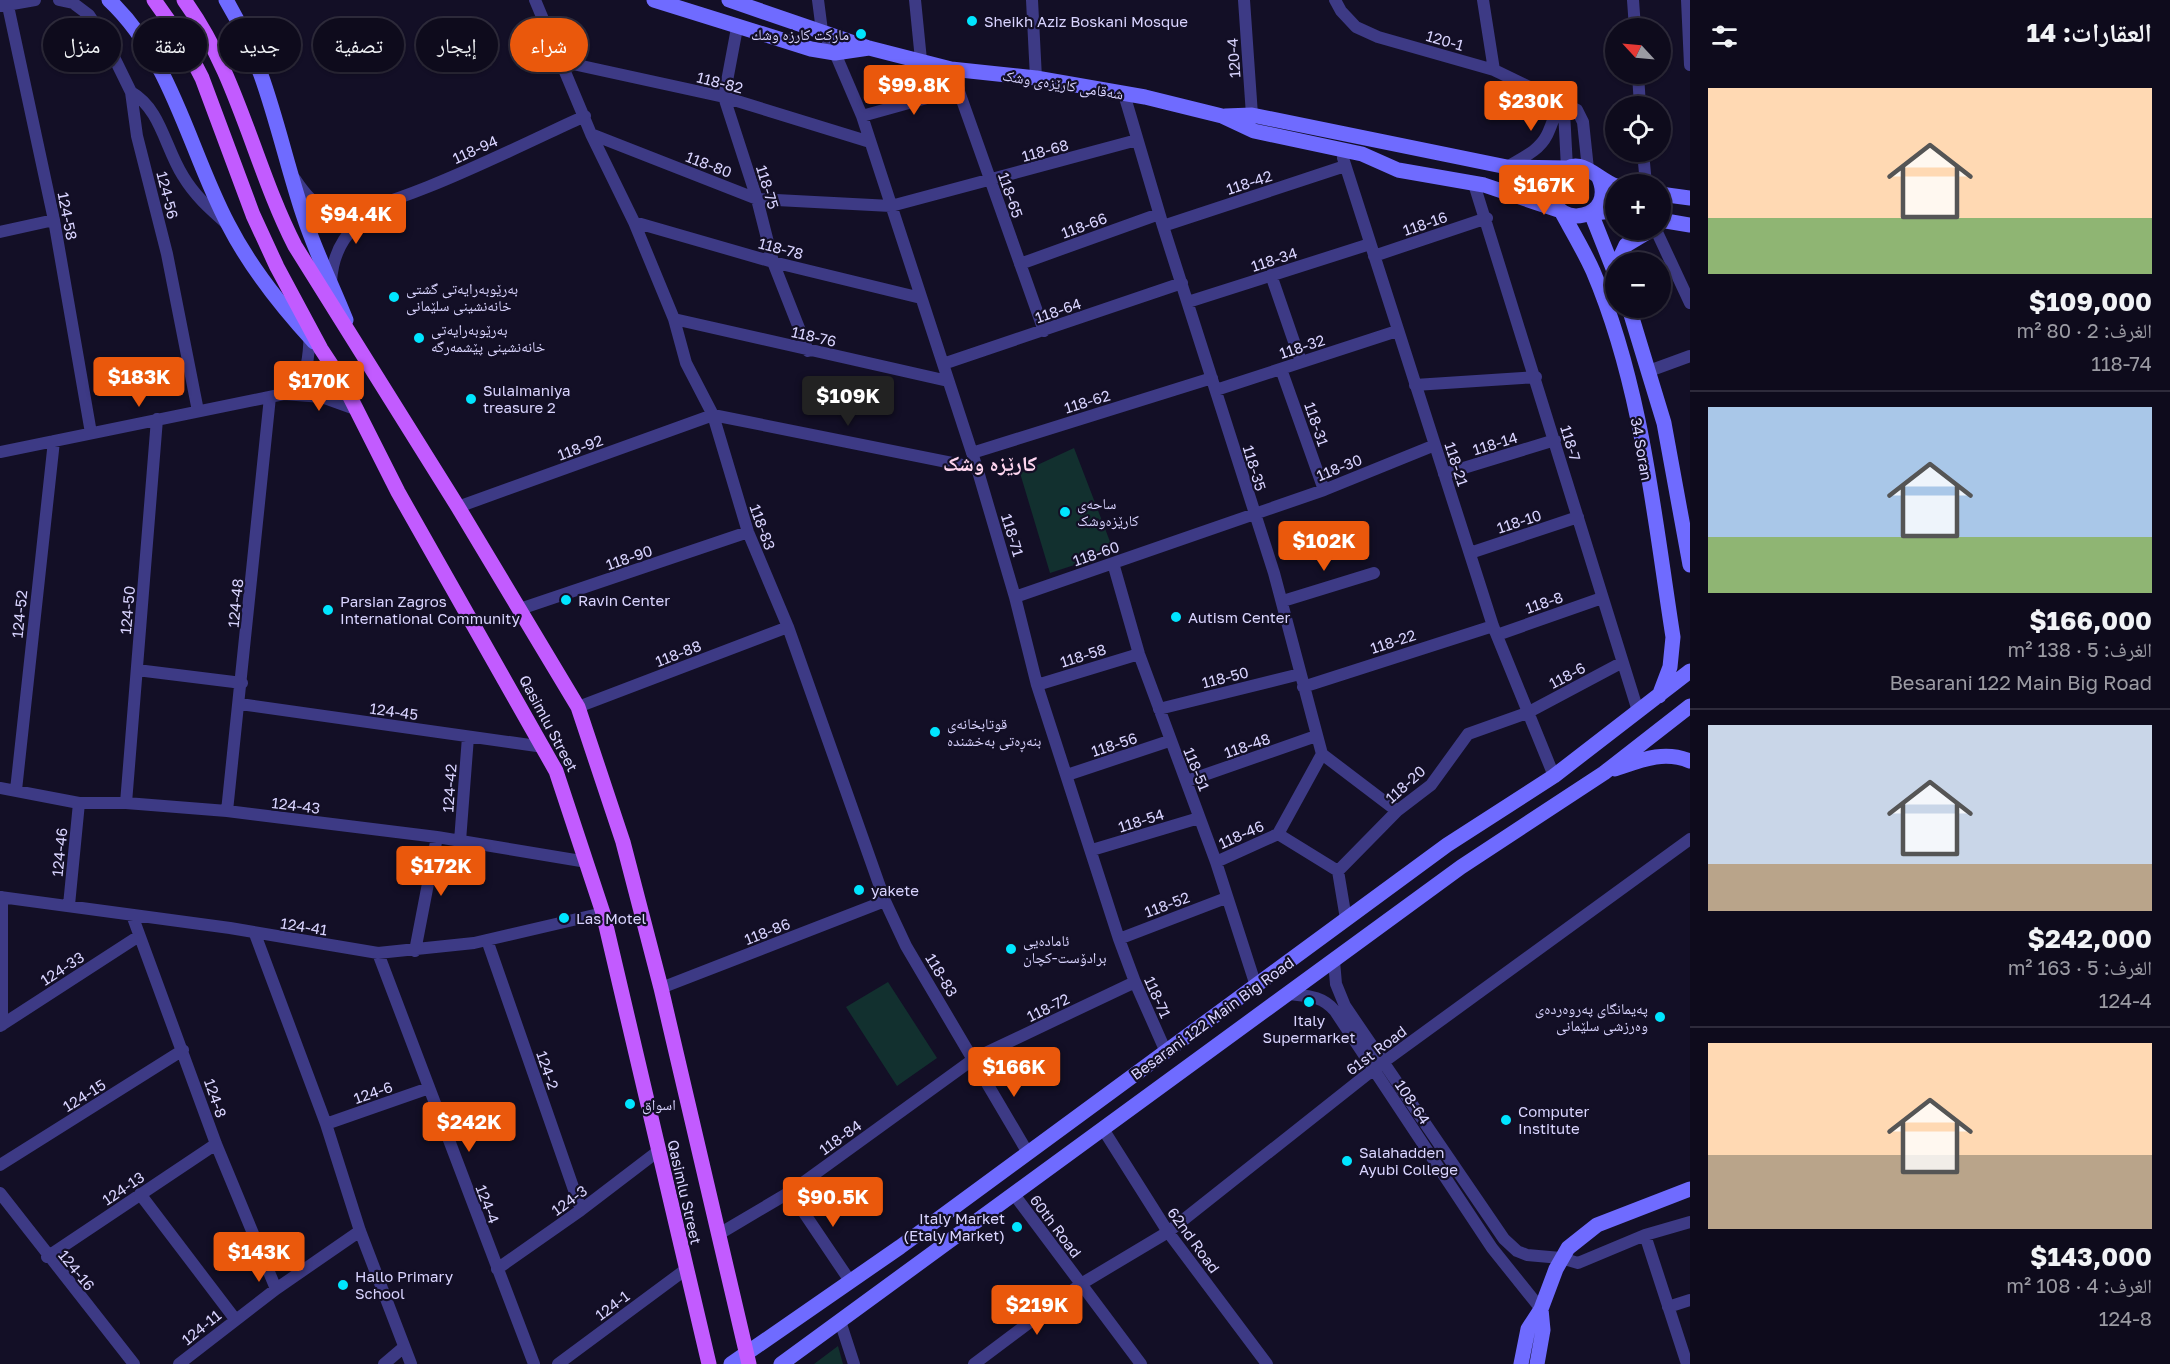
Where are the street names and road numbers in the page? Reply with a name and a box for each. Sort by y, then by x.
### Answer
street label: 120-1 [1424,26,1466,54]
street label: 120-4 [1223,37,1243,79]
street label: شەقامی کارێزەی وشک [1001,66,1125,104]
street label: 118-82 [695,68,745,96]
street label: 118-94 [450,131,500,167]
street label: 118-68 [1020,135,1070,165]
street label: 118-80 [683,147,735,181]
street label: 118-75 [753,163,783,211]
street label: 118-42 [1224,166,1274,198]
street label: 124-56 [153,169,183,221]
street label: 118-65 [995,170,1027,220]
street label: 124-58 [55,190,81,242]
street label: 118-16 [1400,207,1450,239]
street label: 118-66 [1059,208,1109,242]
street label: 118-78 [757,233,805,263]
street label: 118-34 [1249,243,1299,275]
street label: 118-64 [1033,294,1083,326]
street label: 118-76 [790,322,838,350]
street label: 118-32 [1277,330,1327,362]
street label: 118-62 [1062,385,1112,417]
street label: 118-31 [1301,400,1333,448]
street label: 34 Soran [1628,416,1656,482]
street label: 118-7 [1557,423,1585,463]
street label: 118-14 [1470,428,1520,458]
street label: 118-92 [555,430,605,464]
street label: 118-21 [1441,440,1473,488]
street label: 118-35 [1240,443,1270,493]
street label: 118-30 [1314,450,1364,484]
street label: 118-83 [746,502,780,552]
street label: 118-10 [1494,505,1544,537]
street label: 118-71 [998,511,1028,559]
street label: 118-60 [1070,537,1122,569]
street label: 118-90 [603,541,655,573]
street label: 124-48 [223,578,247,628]
street label: 124-50 [116,585,138,635]
street label: 118-8 [1523,587,1565,617]
street label: 124-52 [8,589,30,639]
street label: 118-22 [1368,625,1418,657]
street label: 118-88 [653,636,703,670]
street label: 118-58 [1058,639,1108,671]
street label: 118-6 [1546,658,1588,692]
street label: 118-50 [1200,663,1250,691]
street label: Qasimlu Street [516,672,582,774]
street label: 124-45 [369,699,419,723]
street label: 118-56 [1089,728,1139,760]
street label: 118-48 [1222,729,1272,761]
street label: 118-51 [1180,745,1214,793]
street label: 118-20 [1381,761,1429,807]
street label: 124-42 [438,763,460,813]
street label: 124-43 [271,793,321,817]
street label: 118-54 [1116,804,1166,836]
street label: 118-46 [1216,816,1266,852]
street label: 124-46 [47,827,71,877]
street label: 118-52 [1142,888,1192,920]
street label: 124-41 [279,913,329,939]
street label: 118-86 [742,914,792,948]
street label: 124-33 [37,947,87,989]
street label: 118-83 [922,950,962,1000]
street label: Besarani 122 Main Big Road [1127,953,1297,1083]
street label: 118-71 [1141,973,1175,1021]
street label: 118-72 [1024,989,1072,1025]
street label: 61st Road [1342,1022,1410,1078]
street label: 124-2 [533,1048,563,1092]
street label: 124-15 [59,1075,109,1115]
street label: 124-8 [201,1076,231,1120]
street label: 108-64 [1392,1076,1434,1128]
street label: 124-6 [351,1077,395,1107]
street label: 118-84 [815,1116,865,1158]
street label: Qasimlu Street [664,1138,706,1246]
street label: 124-13 [99,1167,147,1209]
street label: 124-3 [548,1181,590,1219]
street label: 124-4 [472,1182,504,1226]
street label: 60th Road [1027,1191,1085,1261]
street label: 62nd Road [1164,1204,1224,1276]
street label: 124-16 [55,1246,99,1294]
street label: 124-1 [591,1286,633,1324]
street label: 124-11 [178,1306,224,1348]

